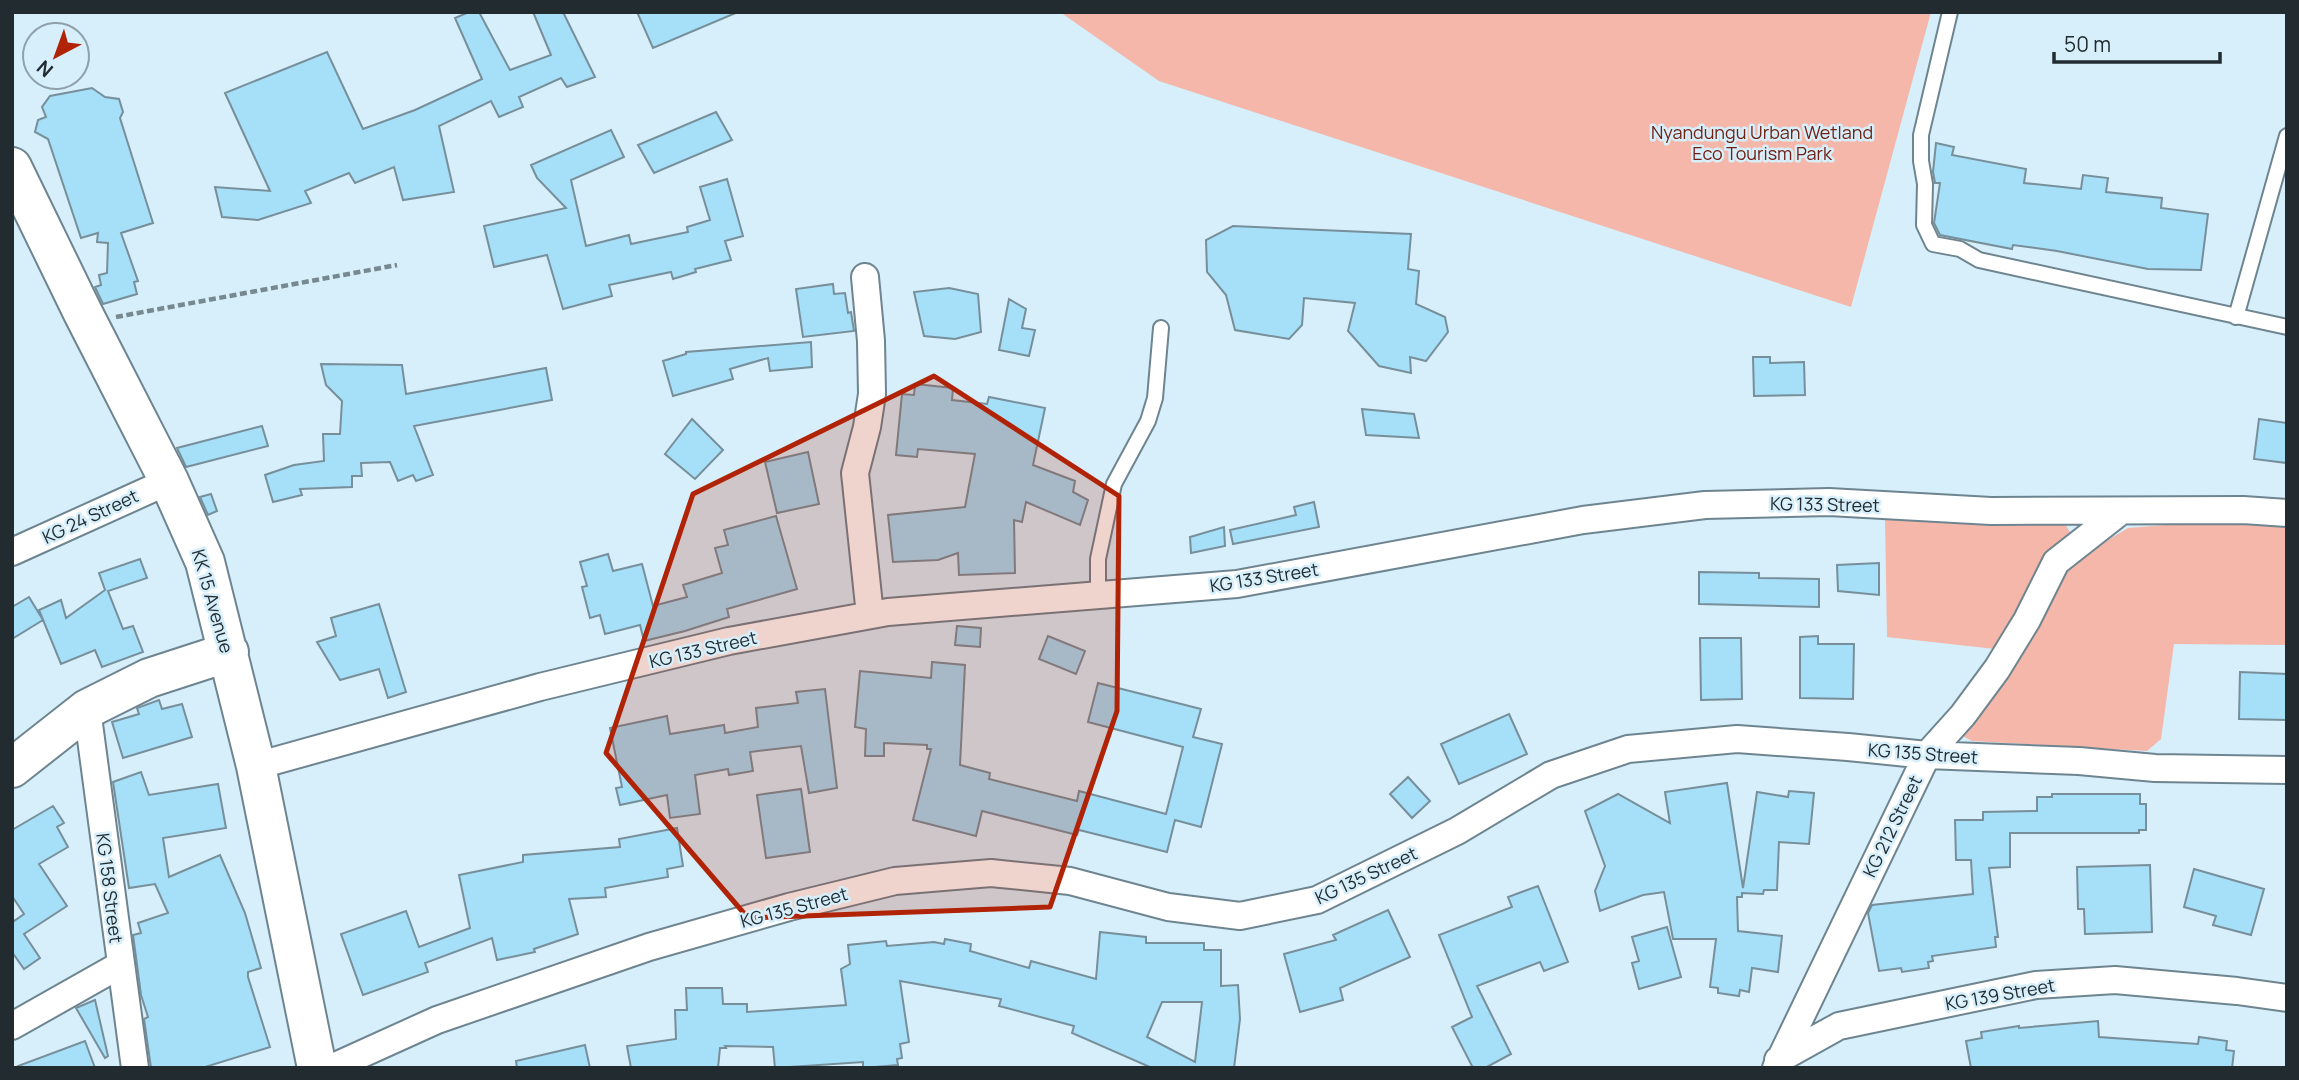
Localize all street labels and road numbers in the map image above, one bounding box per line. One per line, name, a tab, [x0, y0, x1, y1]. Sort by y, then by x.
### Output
street label: KG 24 Street	[38, 483, 142, 549]
street label: KG 133 Street	[1770, 491, 1880, 517]
street label: KK 15 Avenue	[187, 546, 239, 656]
street label: KG 133 Street	[1208, 557, 1320, 597]
street label: KG 133 Street	[647, 625, 759, 673]
street label: KG 135 Street	[1867, 737, 1979, 769]
street label: KG 212 Street	[1857, 771, 1927, 881]
street label: KG 158 Street	[91, 832, 129, 944]
street label: KG 135 Street	[1311, 841, 1421, 909]
street label: KG 135 Street	[738, 881, 850, 933]
street label: KG 139 Street	[1943, 973, 2057, 1015]

